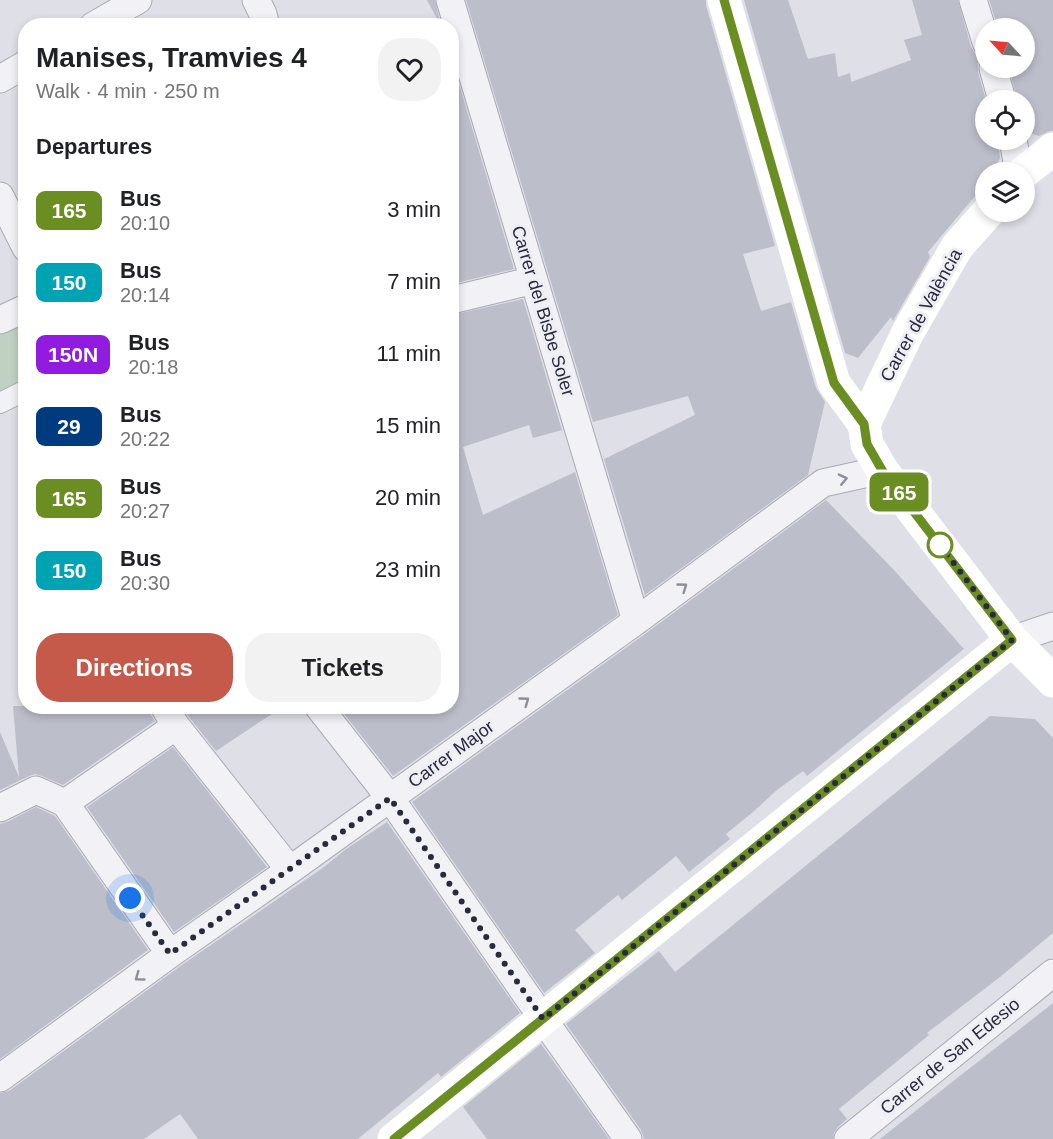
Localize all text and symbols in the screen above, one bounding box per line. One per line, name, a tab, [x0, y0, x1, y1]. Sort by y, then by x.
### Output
north arrow	[975, 18, 1035, 78]
map controls	[975, 18, 1035, 222]
button: heart	[378, 38, 441, 101]
text: Manises, Tramvies 4	[36, 42, 307, 73]
text: Walk · 4 min · 250 m	[36, 80, 220, 102]
button: locate	[975, 90, 1035, 150]
text: Departures	[36, 134, 152, 159]
button: layers	[975, 162, 1035, 222]
text: Bus	[120, 186, 162, 211]
text: 3 min	[387, 197, 441, 222]
text: 165	[51, 199, 87, 222]
text: 20:10	[120, 212, 170, 234]
street label: Carrer del Bisbe Soler	[508, 223, 578, 399]
street label: Carrer de València	[876, 244, 966, 385]
text: Bus	[120, 258, 162, 283]
text: 7 min	[387, 269, 441, 294]
text: 150	[51, 271, 87, 294]
text: 20:14	[120, 284, 170, 306]
text: Bus	[128, 330, 170, 355]
text: 11 min	[377, 341, 441, 366]
text: 150N	[48, 343, 98, 366]
text: 20:18	[128, 356, 178, 378]
text: Bus	[120, 402, 162, 427]
text: 15 min	[375, 413, 441, 438]
text: 29	[57, 415, 81, 438]
text: 20:22	[120, 428, 170, 450]
line badge: 165	[864, 472, 934, 512]
one-way arrow	[838, 473, 848, 486]
text: Bus	[120, 474, 162, 499]
text: 165	[881, 481, 917, 504]
text: 20 min	[375, 485, 441, 510]
text: 165	[51, 487, 87, 510]
text: 20:27	[120, 500, 170, 522]
unlabelled marker	[927, 532, 953, 558]
text: Bus	[120, 546, 162, 571]
text: 23 min	[375, 557, 441, 582]
text: 150	[51, 559, 87, 582]
text: 20:30	[120, 572, 170, 594]
one-way arrow	[676, 583, 687, 594]
button: Directions	[36, 633, 233, 702]
button: Tickets	[245, 633, 441, 702]
one-way arrow	[518, 697, 529, 708]
street label: Carrer Major	[404, 716, 498, 792]
your location	[115, 883, 145, 913]
one-way arrow	[135, 969, 146, 980]
street label: Carrer de San Edesio	[876, 994, 1024, 1118]

